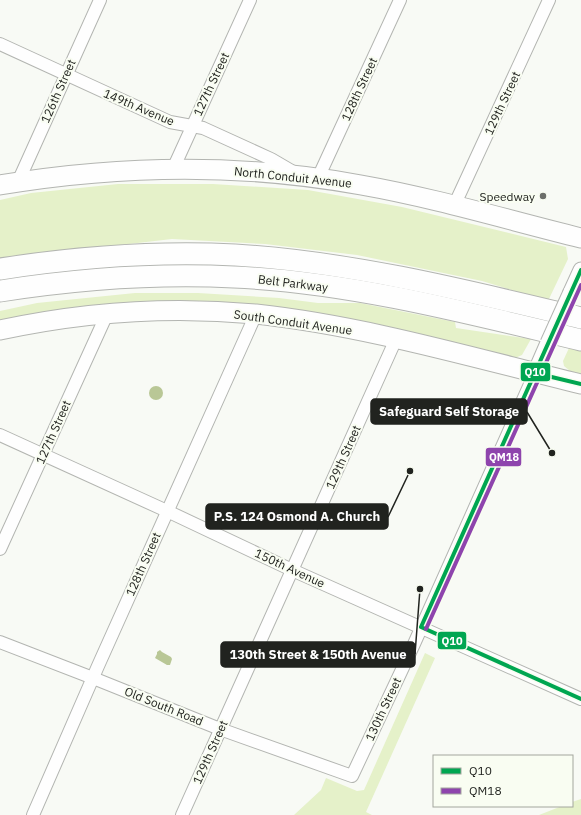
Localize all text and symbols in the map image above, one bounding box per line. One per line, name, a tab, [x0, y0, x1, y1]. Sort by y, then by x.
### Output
street label: 127th Street	[190, 50, 232, 118]
street label: 128th Street	[338, 55, 380, 123]
street label: 126th Street	[37, 57, 79, 125]
street label: 129th Street	[481, 69, 523, 137]
street label: 149th Avenue	[101, 85, 177, 129]
street label: North Conduit Avenue	[233, 163, 353, 191]
place label: Speedway	[479, 189, 535, 204]
marker: Speedway	[538, 191, 548, 201]
street label: Belt Parkway	[257, 271, 329, 295]
street label: South Conduit Avenue	[233, 306, 353, 338]
line badge: Q10	[520, 362, 551, 382]
text: Q10	[524, 365, 546, 379]
street label: 127th Street	[32, 398, 74, 466]
callout: Safeguard Self Storage	[371, 399, 527, 424]
text: Safeguard Self Storage	[379, 403, 519, 420]
street label: 129th Street	[322, 423, 364, 491]
line badge: QM18	[485, 447, 522, 467]
text: QM18	[489, 450, 519, 464]
callout: P.S. 124 Osmond A. Church	[206, 504, 388, 529]
text: P.S. 124 Osmond A. Church	[214, 508, 380, 525]
street label: 128th Street	[122, 530, 164, 598]
street label: 150th Avenue	[253, 545, 328, 591]
line badge: Q10	[437, 631, 467, 650]
text: Q10	[441, 634, 463, 648]
callout: 130th Street & 150th Avenue	[221, 642, 415, 667]
text: 130th Street & 150th Avenue	[229, 646, 407, 663]
street label: 130th Street	[362, 675, 404, 743]
street label: Old South Road	[122, 683, 206, 729]
street label: 129th Street	[189, 718, 231, 786]
legend	[433, 755, 573, 807]
text: Q10	[469, 763, 492, 778]
text: QM18	[469, 783, 502, 798]

